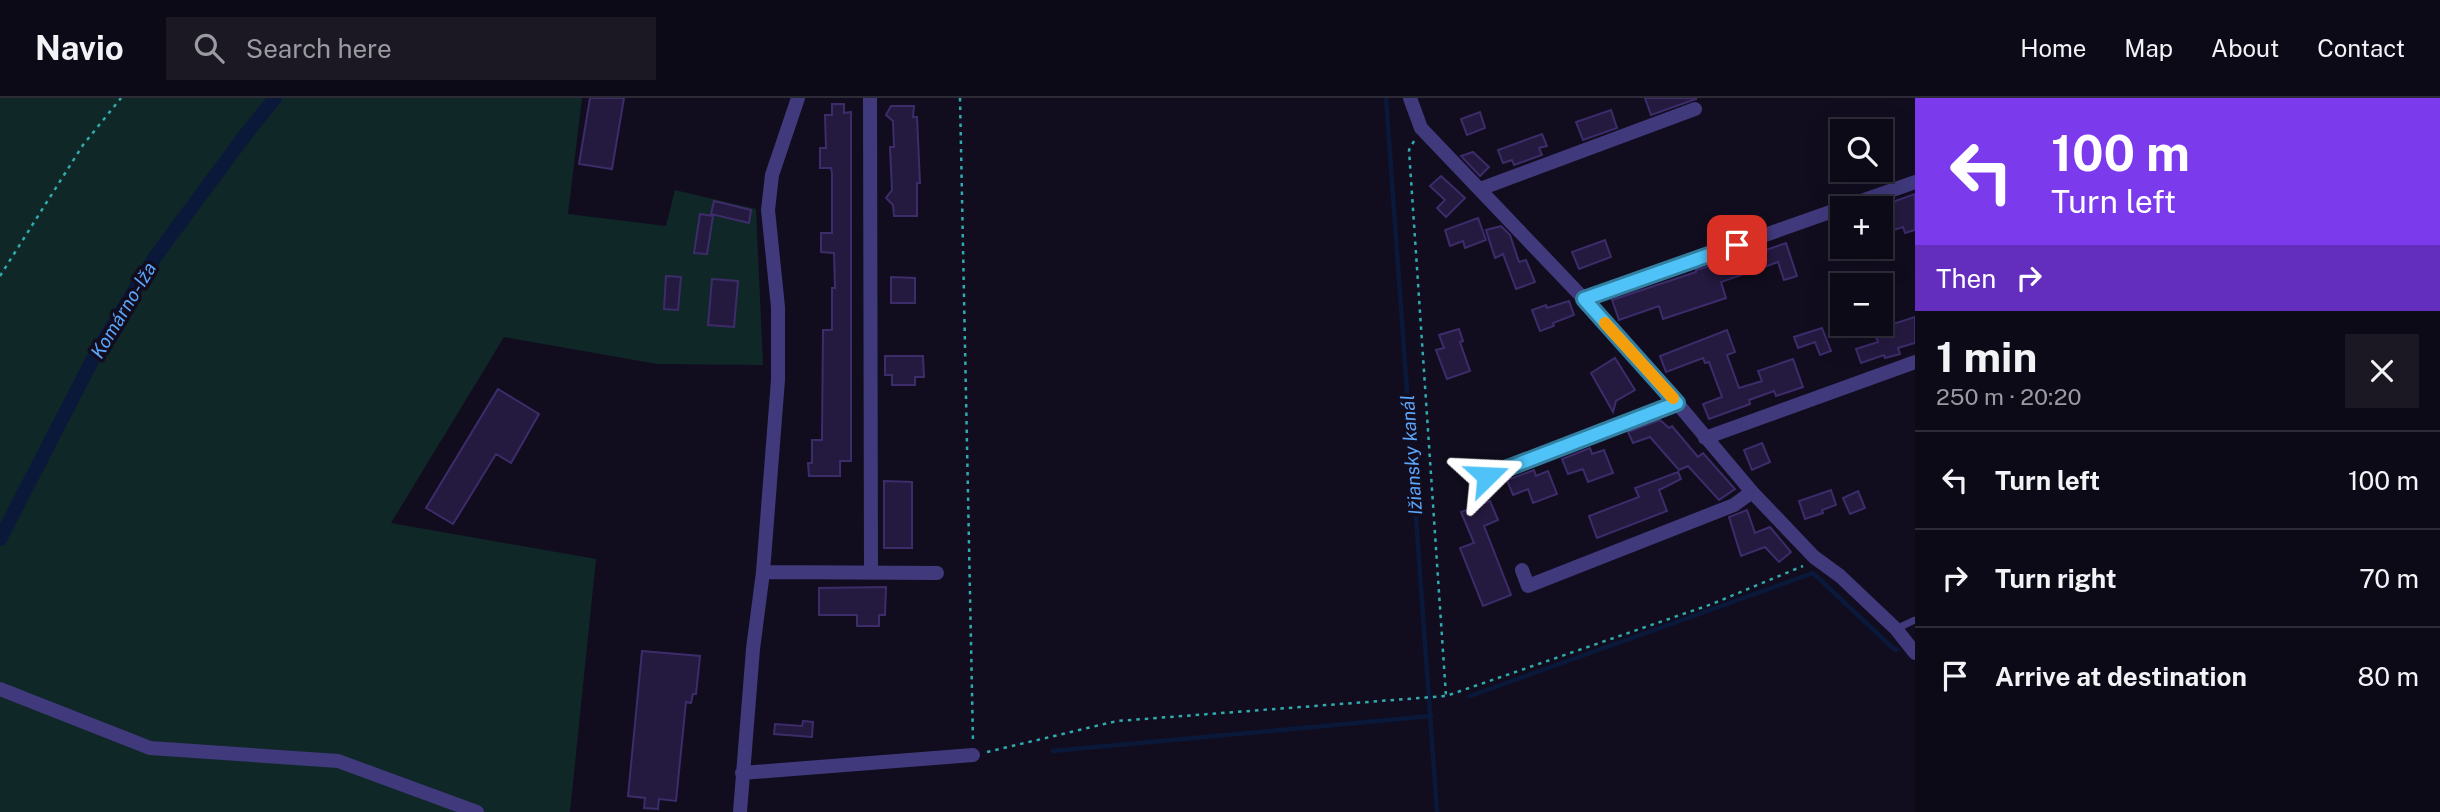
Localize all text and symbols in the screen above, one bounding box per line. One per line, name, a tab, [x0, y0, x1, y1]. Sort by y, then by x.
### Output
search box	[166, 17, 656, 80]
text: Navio	[35, 29, 124, 67]
icon: search	[190, 29, 228, 67]
text: Search here	[246, 33, 392, 64]
text: Home	[2020, 34, 2086, 62]
text: Map	[2124, 34, 2173, 62]
text: About	[2211, 34, 2279, 62]
text: Contact	[2317, 34, 2405, 62]
map controls	[1830, 119, 1893, 336]
button: search	[1830, 119, 1893, 182]
text: 100 m	[2051, 124, 2190, 182]
icon: left	[1936, 126, 2027, 217]
text: Turn left	[2051, 183, 2176, 220]
button: +	[1830, 196, 1893, 259]
pin	[1707, 215, 1767, 275]
icon: arrive	[1718, 226, 1756, 264]
water label: Komárno-Iža	[86, 258, 160, 362]
icon: right	[2010, 259, 2048, 297]
text: Then	[1936, 263, 1996, 294]
button: −	[1830, 273, 1893, 336]
text: 1 min	[1936, 332, 2037, 381]
button: close	[2345, 334, 2419, 408]
text: 250 m · 20:20	[1936, 383, 2082, 410]
water label: Ižiansky kanál	[1396, 394, 1426, 516]
position arrow	[1450, 439, 1524, 513]
icon: left	[1936, 461, 1974, 499]
text: Turn left	[1995, 465, 2100, 496]
text: 100 m	[2348, 465, 2419, 496]
icon: right	[1936, 559, 1974, 597]
text: Turn right	[1995, 563, 2117, 594]
text: 70 m	[2359, 563, 2419, 594]
icon: arrive	[1936, 657, 1974, 695]
text: Arrive at destination	[1995, 661, 2247, 692]
text: 80 m	[2358, 661, 2419, 692]

